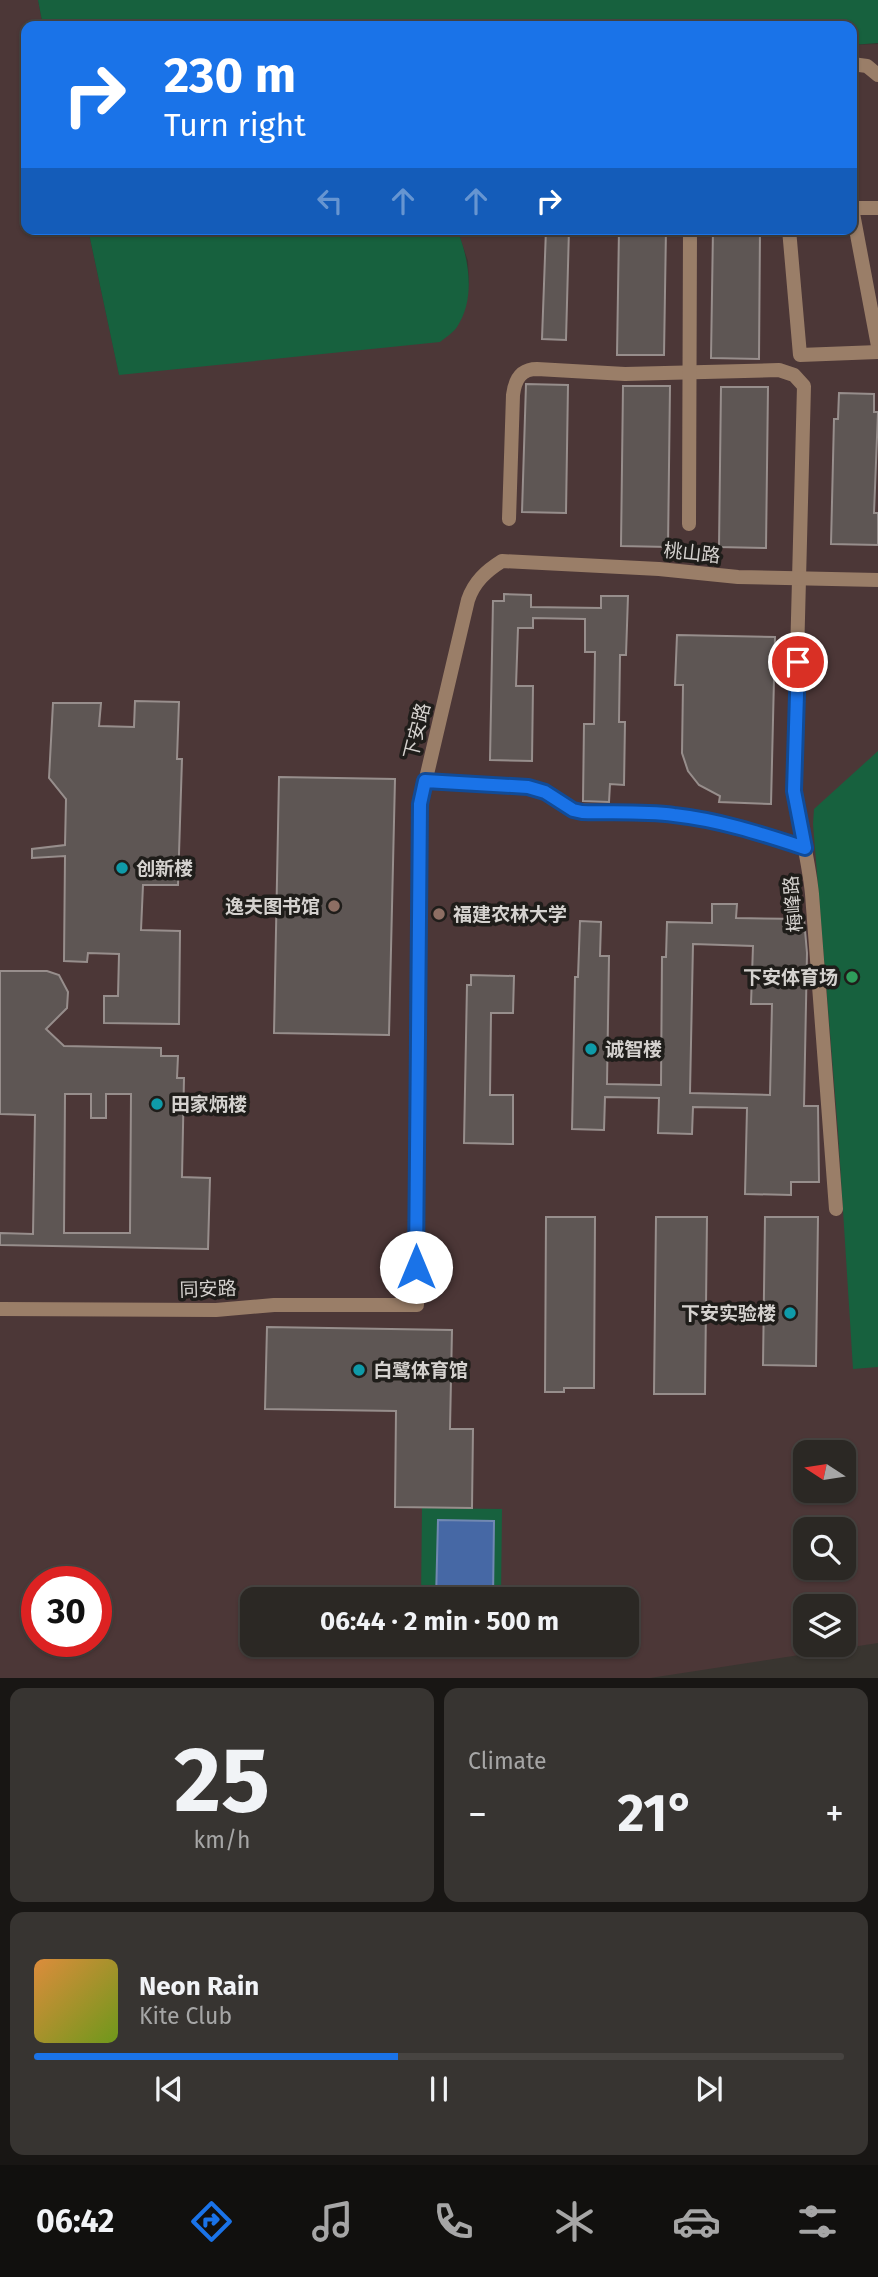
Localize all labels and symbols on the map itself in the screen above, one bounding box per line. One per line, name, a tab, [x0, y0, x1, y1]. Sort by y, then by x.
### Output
street label: 桃山路	[662, 539, 722, 567]
pin	[768, 632, 828, 692]
street label: 下安路	[399, 701, 435, 761]
place label: 创新楼	[136, 857, 193, 880]
marker: 创新楼	[114, 860, 130, 876]
street label: 梅峰路	[779, 875, 807, 933]
place label: 逸夫图书馆	[225, 895, 320, 918]
marker: 逸夫图书馆	[326, 898, 342, 914]
place label: 福建农林大学	[453, 903, 567, 926]
marker: 福建农林大学	[431, 906, 447, 922]
place label: 下安体育场	[743, 966, 838, 989]
marker: 下安体育场	[844, 969, 860, 985]
place label: 诚智楼	[605, 1038, 662, 1061]
marker: 诚智楼	[583, 1041, 599, 1057]
place label: 田家炳楼	[171, 1093, 247, 1116]
marker: 田家炳楼	[149, 1096, 165, 1112]
position arrow	[379, 1230, 453, 1304]
street label: 同安路	[179, 1277, 237, 1301]
place label: 下安实验楼	[681, 1302, 776, 1325]
marker: 下安实验楼	[782, 1305, 798, 1321]
place label: 白鹭体育馆	[373, 1359, 468, 1382]
marker: 白鹭体育馆	[351, 1362, 367, 1378]
north arrow	[793, 1440, 856, 1503]
speed limit sign: 30	[21, 1566, 112, 1657]

